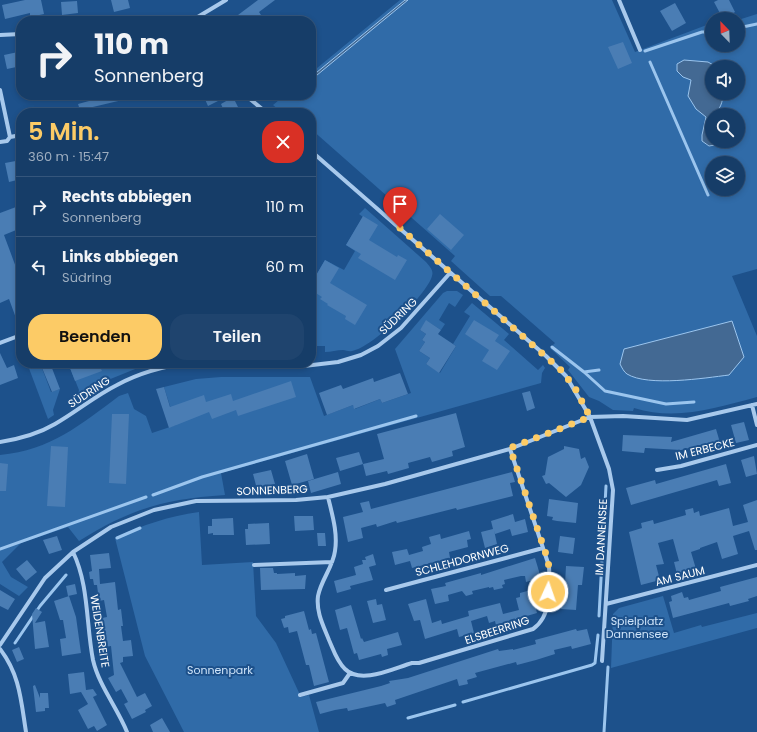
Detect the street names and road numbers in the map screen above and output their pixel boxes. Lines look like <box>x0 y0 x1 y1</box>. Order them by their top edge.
street label: SÜDRING <box>375 293 421 338</box>
street label: SÜDRING <box>65 372 114 412</box>
street label: IM ERBECKE <box>674 434 736 464</box>
street label: SONNENBERG <box>236 481 308 499</box>
street label: IM DANNENSEE <box>591 498 611 576</box>
street label: SCHLEHDORNWEG <box>413 540 511 580</box>
street label: AM SAUM <box>654 562 706 590</box>
street label: WEIDENBREITE <box>86 593 114 669</box>
street label: ELSBEERRING <box>463 612 532 648</box>

